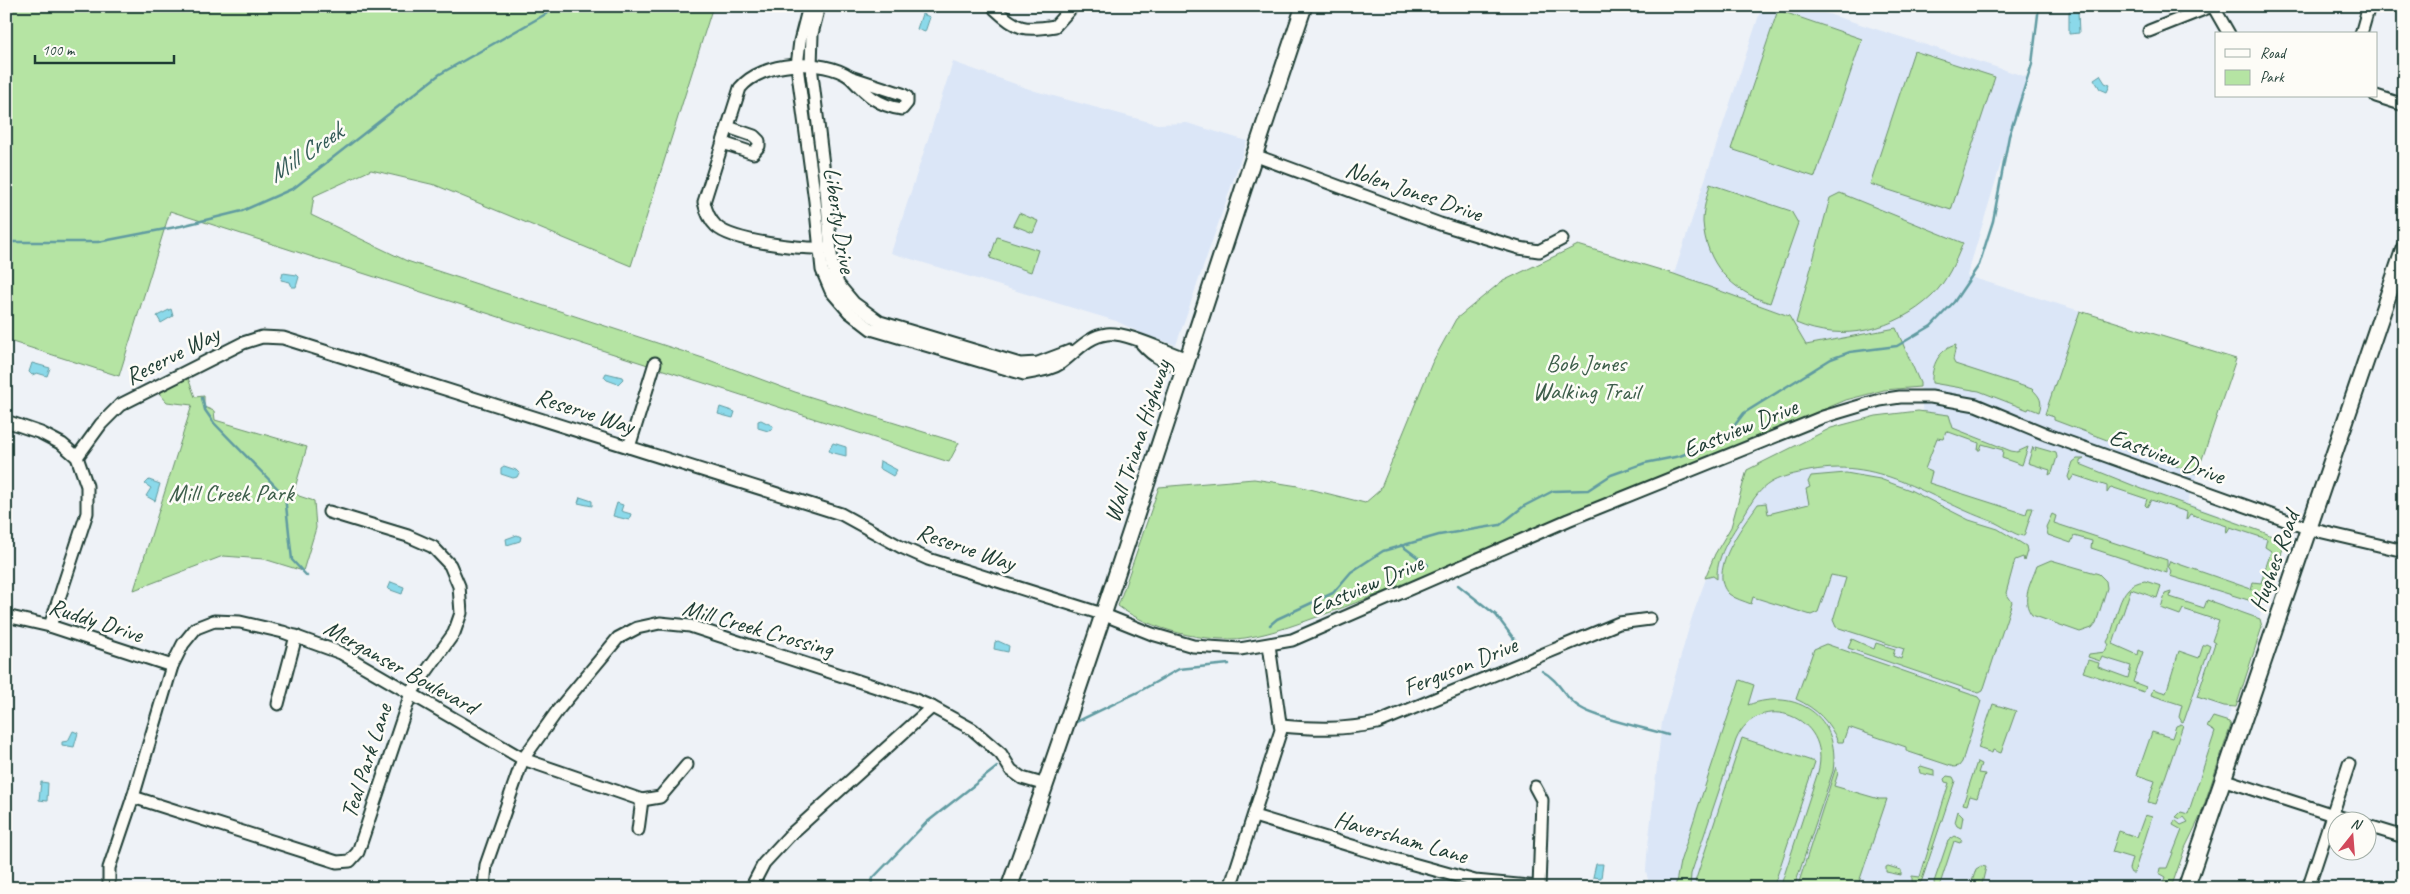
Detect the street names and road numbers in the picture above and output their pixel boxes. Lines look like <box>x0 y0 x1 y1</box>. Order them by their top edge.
street label: Nolen Jones Drive <box>1342 154 1488 229</box>
street label: Liberty Drive <box>817 165 863 277</box>
street label: Reserve Way <box>120 318 226 392</box>
street label: Wall Triana Highway <box>1097 354 1178 526</box>
street label: Reserve Way <box>532 381 640 442</box>
street label: Eastview Drive <box>1679 391 1804 464</box>
street label: Eastview Drive <box>2105 421 2231 491</box>
street label: Hughes Road <box>2242 503 2307 615</box>
street label: Reserve Way <box>913 516 1021 578</box>
street label: Eastview Drive <box>1305 547 1429 622</box>
street label: Ruddy Drive <box>45 591 149 650</box>
street label: Mill Creek Crossing <box>679 592 838 664</box>
street label: Merganser Boulevard <box>319 612 486 723</box>
street label: Ferguson Drive <box>1399 629 1523 702</box>
street label: Teal Park Lane <box>333 698 399 822</box>
street label: Haversham Lane <box>1331 804 1473 871</box>

